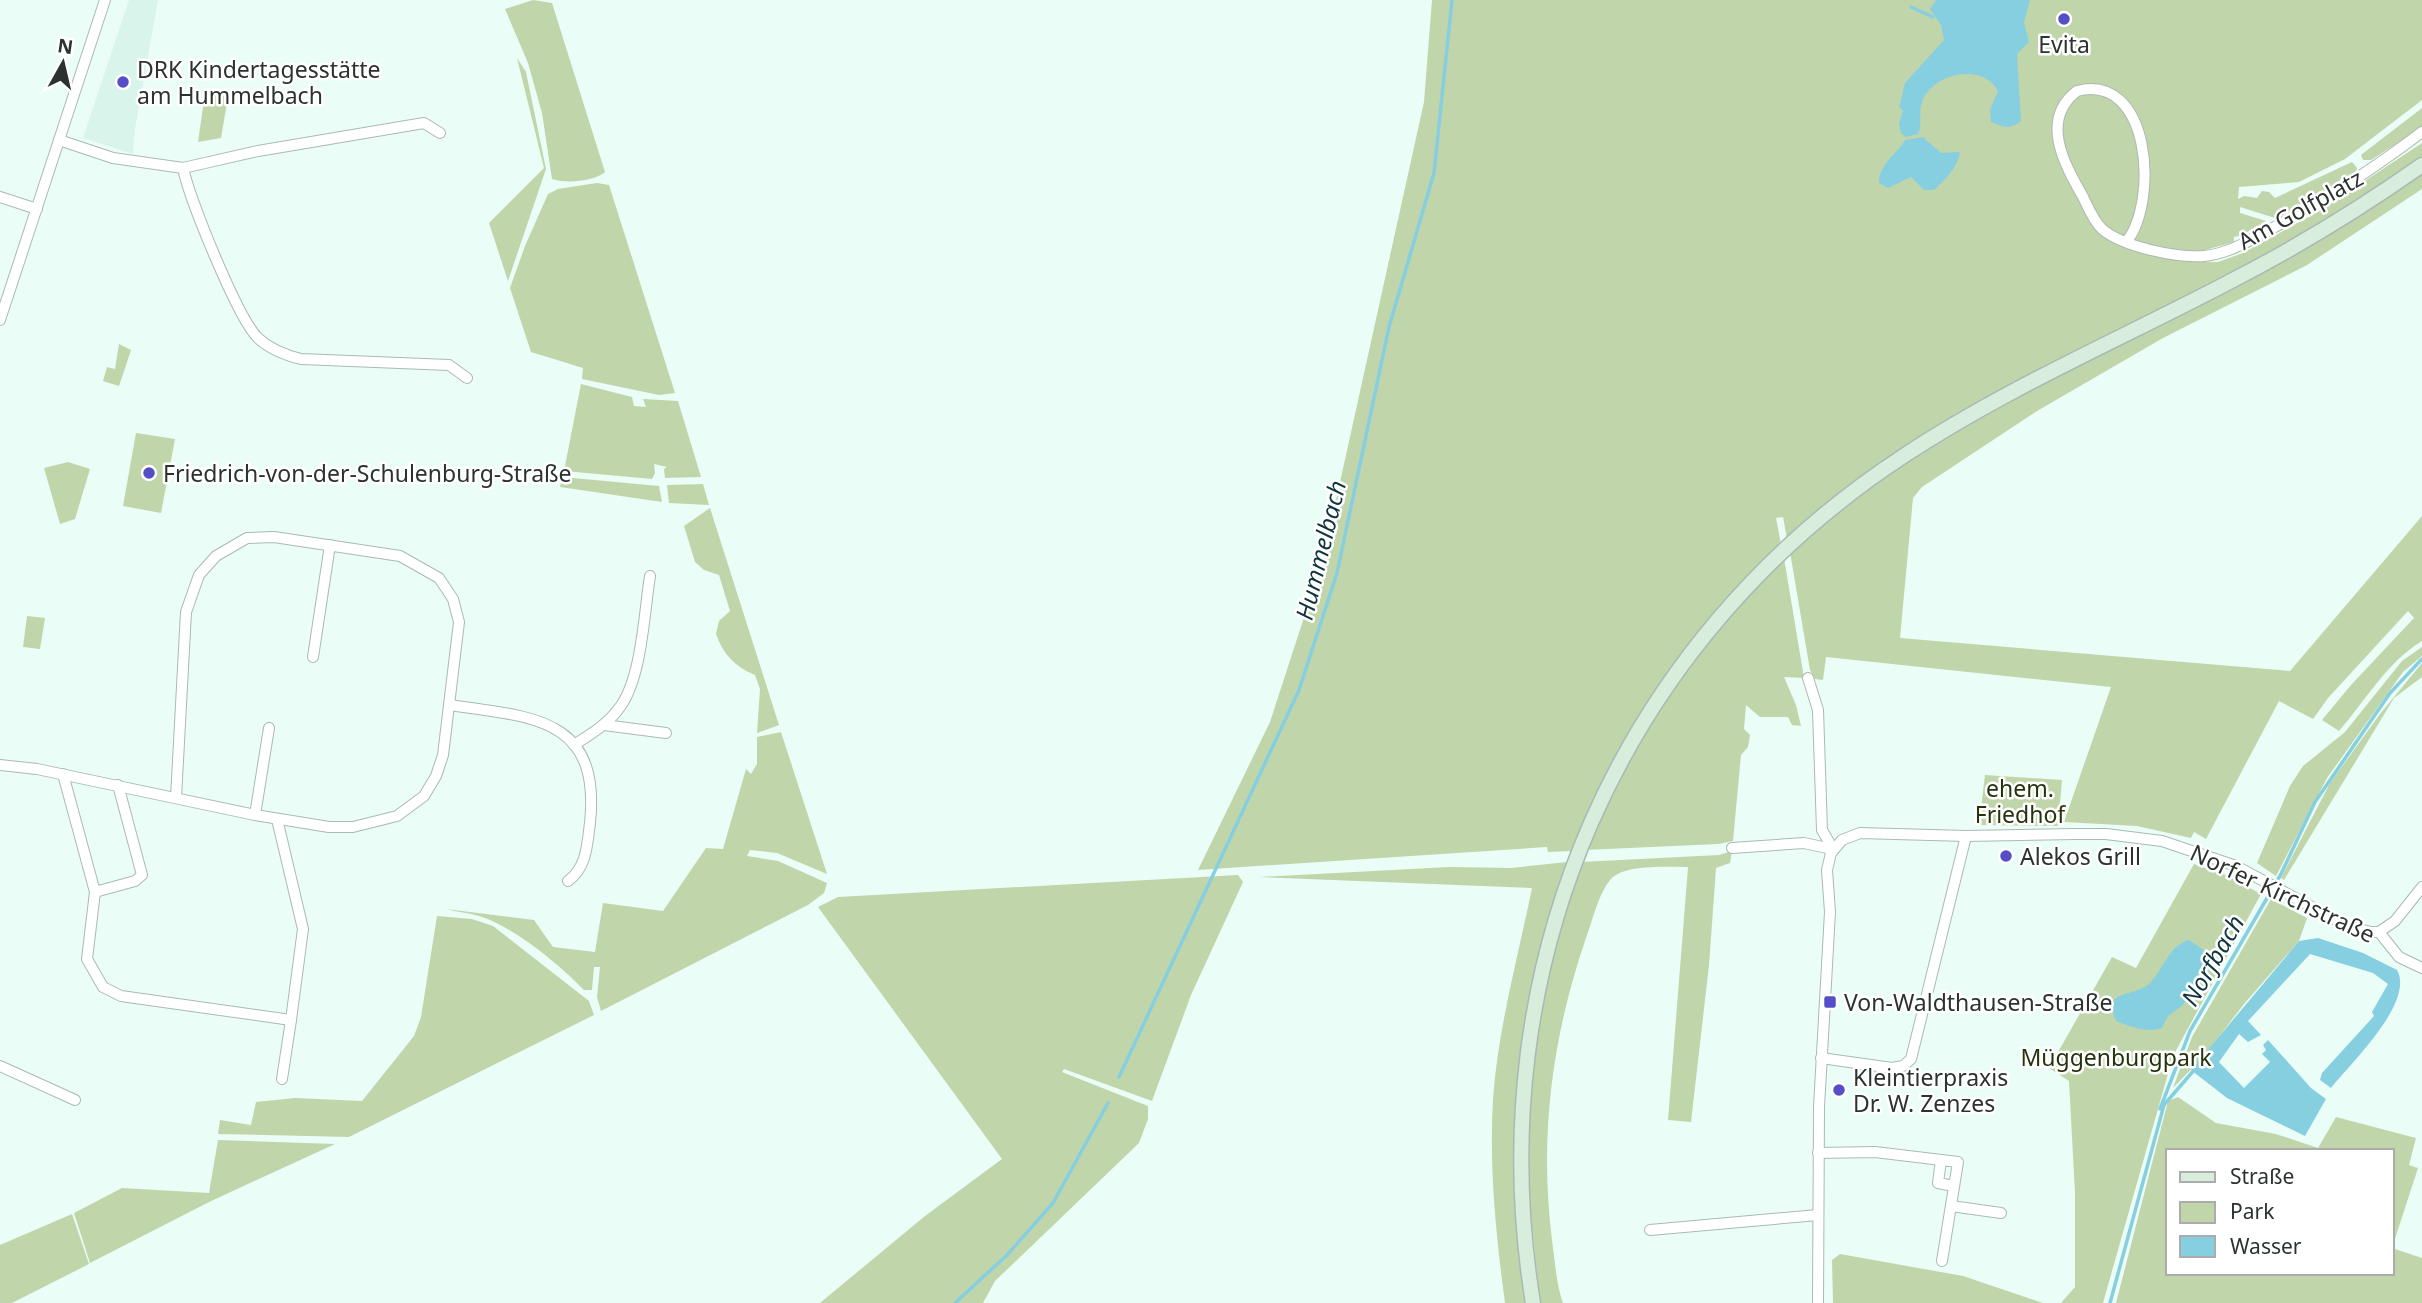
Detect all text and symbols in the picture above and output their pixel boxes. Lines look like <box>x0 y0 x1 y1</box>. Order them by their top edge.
marker: Evita <box>2056 11 2072 27</box>
north arrow <box>28 28 98 98</box>
place label: Evita <box>2038 28 2090 60</box>
text: N <box>56 32 75 60</box>
place label: DRK Kindertagesstätte am Hummelbach <box>137 53 380 111</box>
marker: DRK Kindertagesstätte am Hummelbach <box>115 74 131 90</box>
street label: Am Golfplatz <box>2232 161 2368 257</box>
place label: Friedrich-von-der-Schulenburg-Straße <box>163 457 572 489</box>
marker: Friedrich-von-der-Schulenburg-Straße <box>141 465 157 481</box>
water label: Hummelbach <box>1287 477 1353 623</box>
park label: ehem. Friedhof <box>1975 772 2066 830</box>
street label: Norfer Kirchstraße <box>2185 836 2381 950</box>
place label: Alekos Grill <box>2020 840 2141 872</box>
marker: Alekos Grill <box>1998 848 2014 864</box>
water label: Norfbach <box>2173 908 2251 1012</box>
place label: Von-Waldthausen-Straße <box>1844 986 2112 1018</box>
marker: Von-Waldthausen-Straße <box>1822 994 1838 1010</box>
park label: Müggenburgpark <box>2020 1041 2212 1073</box>
place label: Kleintierpraxis Dr. W. Zenzes <box>1853 1061 2008 1119</box>
marker: Kleintierpraxis Dr. W. Zenzes <box>1831 1082 1847 1098</box>
legend <box>2166 1149 2394 1275</box>
text: Straße <box>2230 1162 2294 1190</box>
text: Park <box>2230 1197 2275 1225</box>
text: Wasser <box>2230 1232 2302 1260</box>

